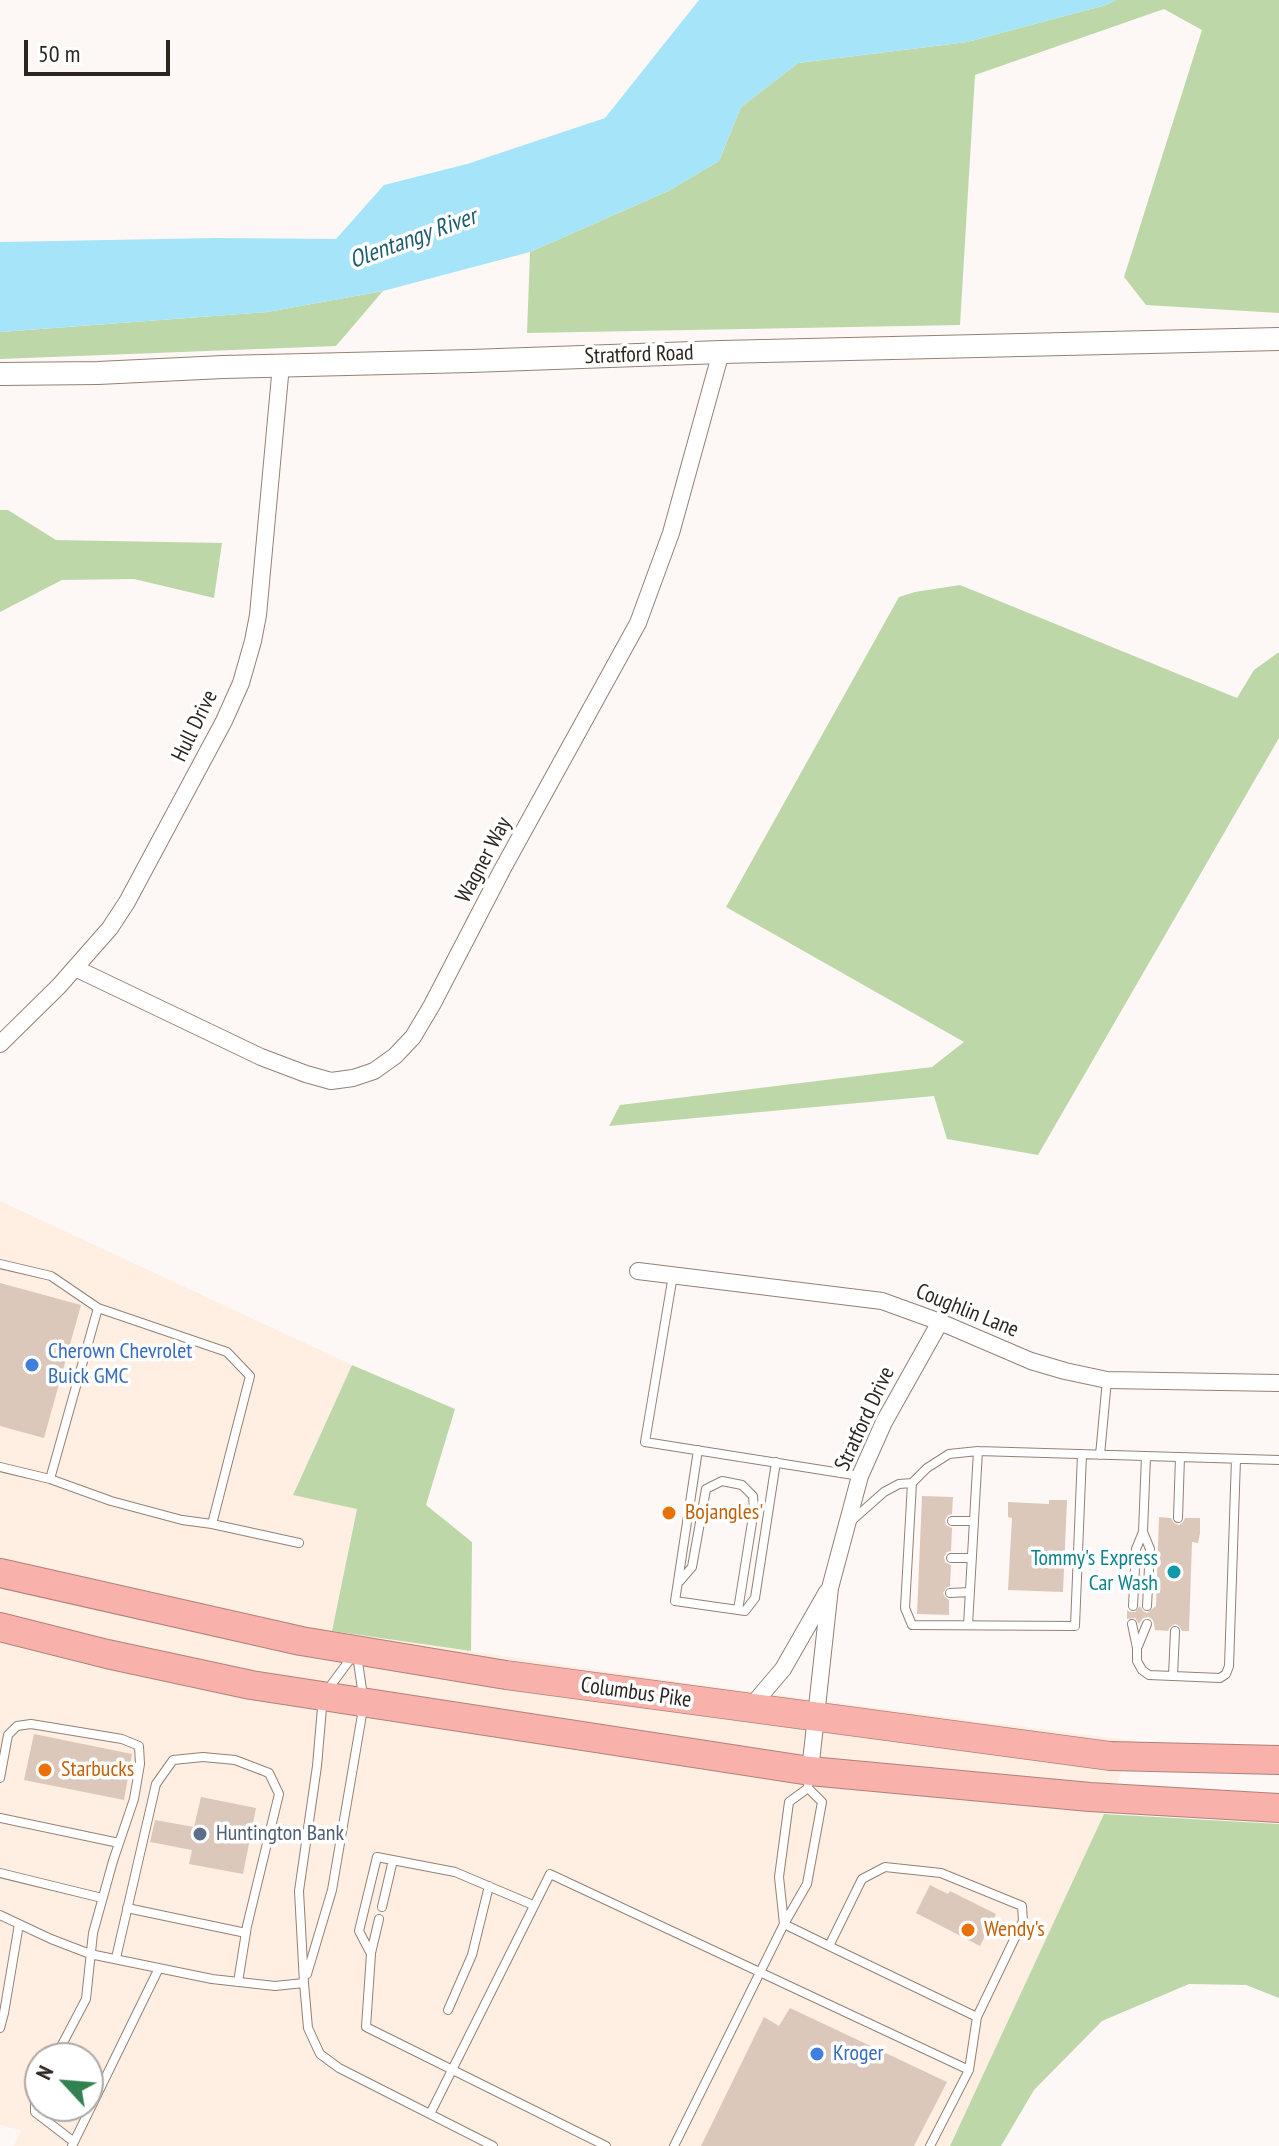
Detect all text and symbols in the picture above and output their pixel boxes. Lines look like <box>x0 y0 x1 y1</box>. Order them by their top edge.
scale bar <box>28 24 174 74</box>
text: 50 m <box>38 38 80 69</box>
water label: Olentangy River <box>346 203 480 275</box>
street label: Stratford Road <box>584 340 694 370</box>
street label: Hull Drive <box>166 686 224 766</box>
street label: Wagner Way <box>451 813 517 907</box>
street label: Coughlin Lane <box>912 1278 1022 1344</box>
place label: Cherown Chevrolet Buick GMC <box>48 1339 192 1390</box>
marker: Cherown Chevrolet Buick GMC <box>23 1356 41 1374</box>
street label: Stratford Drive <box>829 1363 901 1475</box>
place label: Bojangles' <box>685 1500 763 1526</box>
marker: Bojangles' <box>660 1504 678 1522</box>
place label: Tommy's Express Car Wash <box>1031 1546 1158 1598</box>
marker: Tommy's Express Car Wash <box>1165 1563 1183 1581</box>
street label: Columbus Pike <box>579 1672 693 1714</box>
place label: Starbucks <box>61 1757 134 1783</box>
marker: Starbucks <box>36 1761 54 1779</box>
place label: Huntington Bank <box>216 1821 344 1847</box>
marker: Huntington Bank <box>191 1825 209 1843</box>
place label: Wendy's <box>984 1917 1045 1943</box>
marker: Wendy's <box>959 1921 977 1939</box>
place label: Kroger <box>833 2041 884 2067</box>
north arrow <box>24 2042 104 2122</box>
marker: Kroger <box>808 2045 826 2063</box>
text: N <box>29 2061 59 2084</box>

